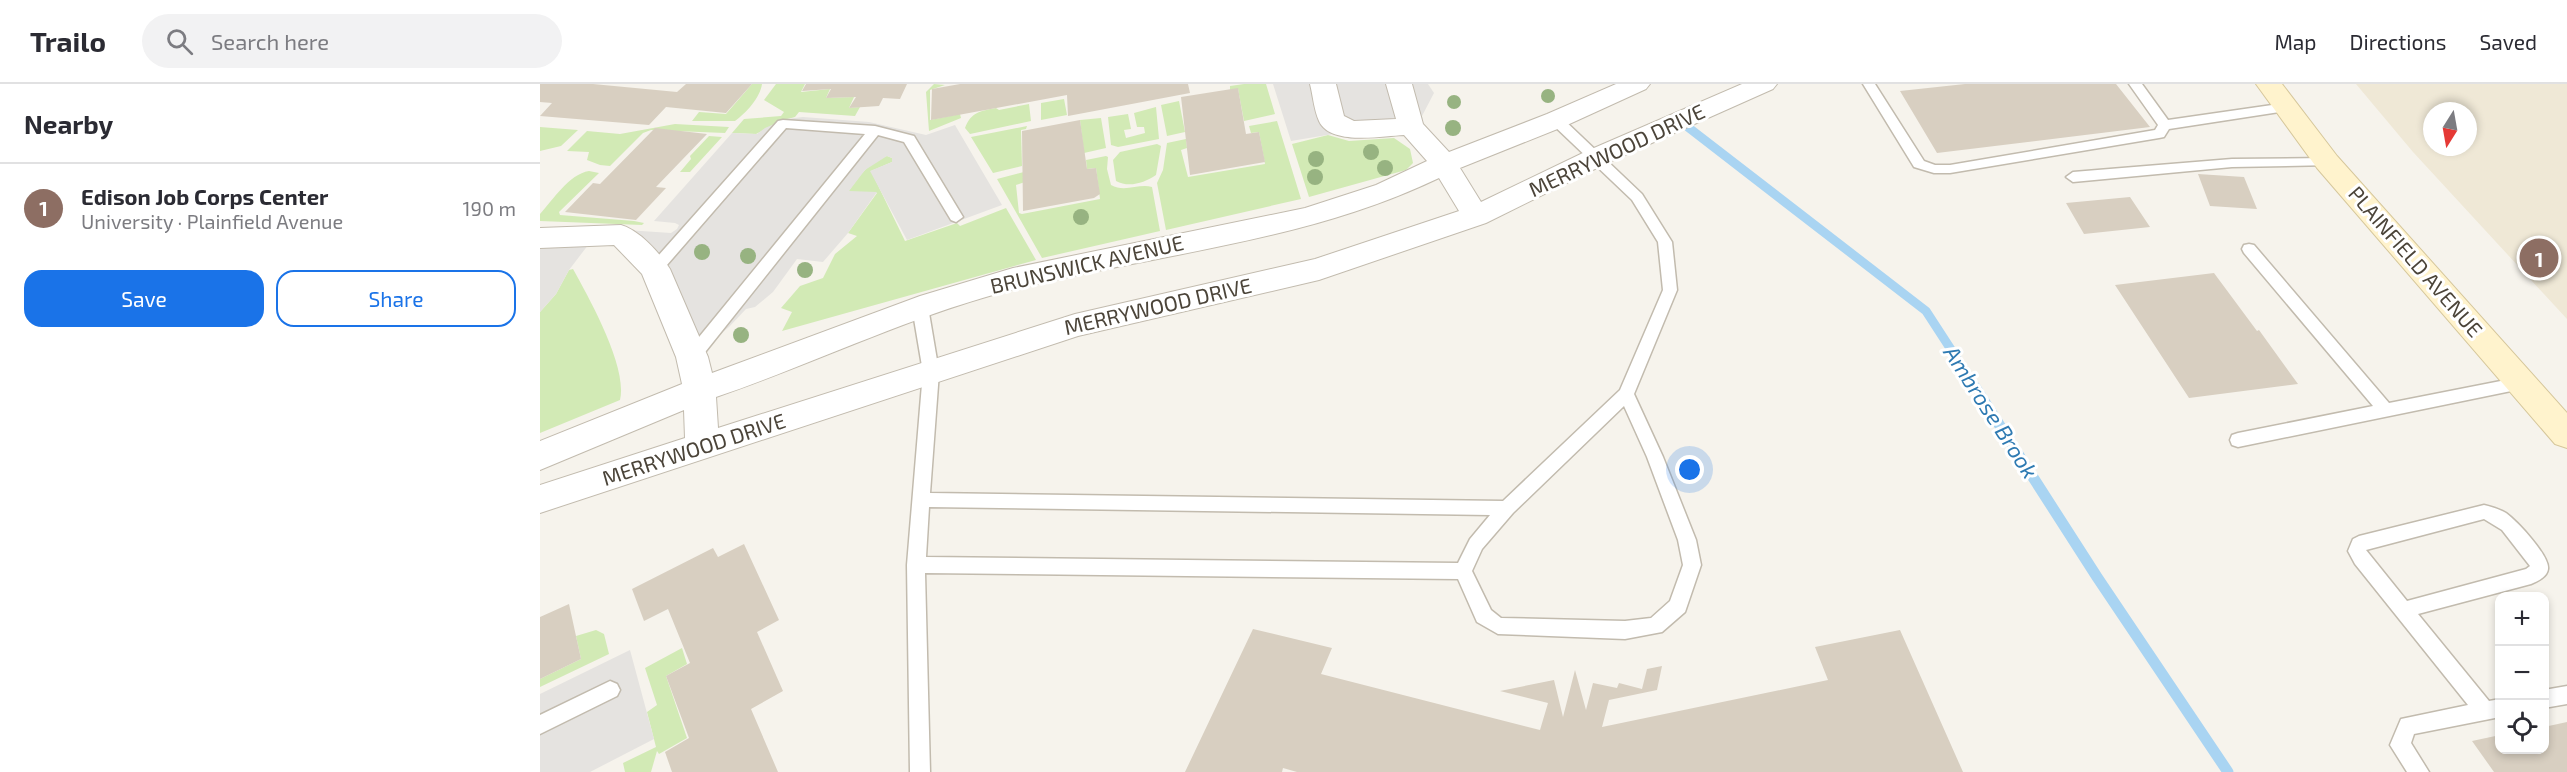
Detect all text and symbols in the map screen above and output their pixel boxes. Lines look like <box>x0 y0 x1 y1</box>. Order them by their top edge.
search box <box>142 14 562 68</box>
text: Trailo <box>30 24 106 58</box>
icon: search <box>163 25 196 58</box>
text: Search here <box>211 28 329 54</box>
text: Map <box>2274 29 2317 54</box>
text: Directions <box>2350 29 2446 54</box>
text: Saved <box>2479 29 2537 54</box>
street label: MERRYWOOD DRIVE <box>1524 98 1708 201</box>
north arrow <box>2423 102 2477 156</box>
text: Nearby <box>24 108 113 139</box>
street label: PLAINFIELD AVENUE <box>2344 181 2488 341</box>
text: Edison Job Corps Center <box>81 183 328 209</box>
text: 1 <box>39 196 48 220</box>
text: 190 m <box>463 196 516 220</box>
text: University · Plainfield Avenue <box>81 209 343 233</box>
street label: BRUNSWICK AVENUE <box>987 229 1186 298</box>
pin: 1 <box>2520 236 2558 280</box>
button: Save <box>24 270 264 327</box>
button: Share <box>276 270 516 327</box>
street label: MERRYWOOD DRIVE <box>1062 272 1254 339</box>
water label: Ambrose Brook <box>1939 340 2044 483</box>
street label: MERRYWOOD DRIVE <box>599 407 788 490</box>
your location <box>1675 455 1704 484</box>
map controls <box>2495 592 2549 754</box>
button: + <box>2495 592 2549 646</box>
button: − <box>2495 646 2549 700</box>
button: locate <box>2495 700 2549 754</box>

